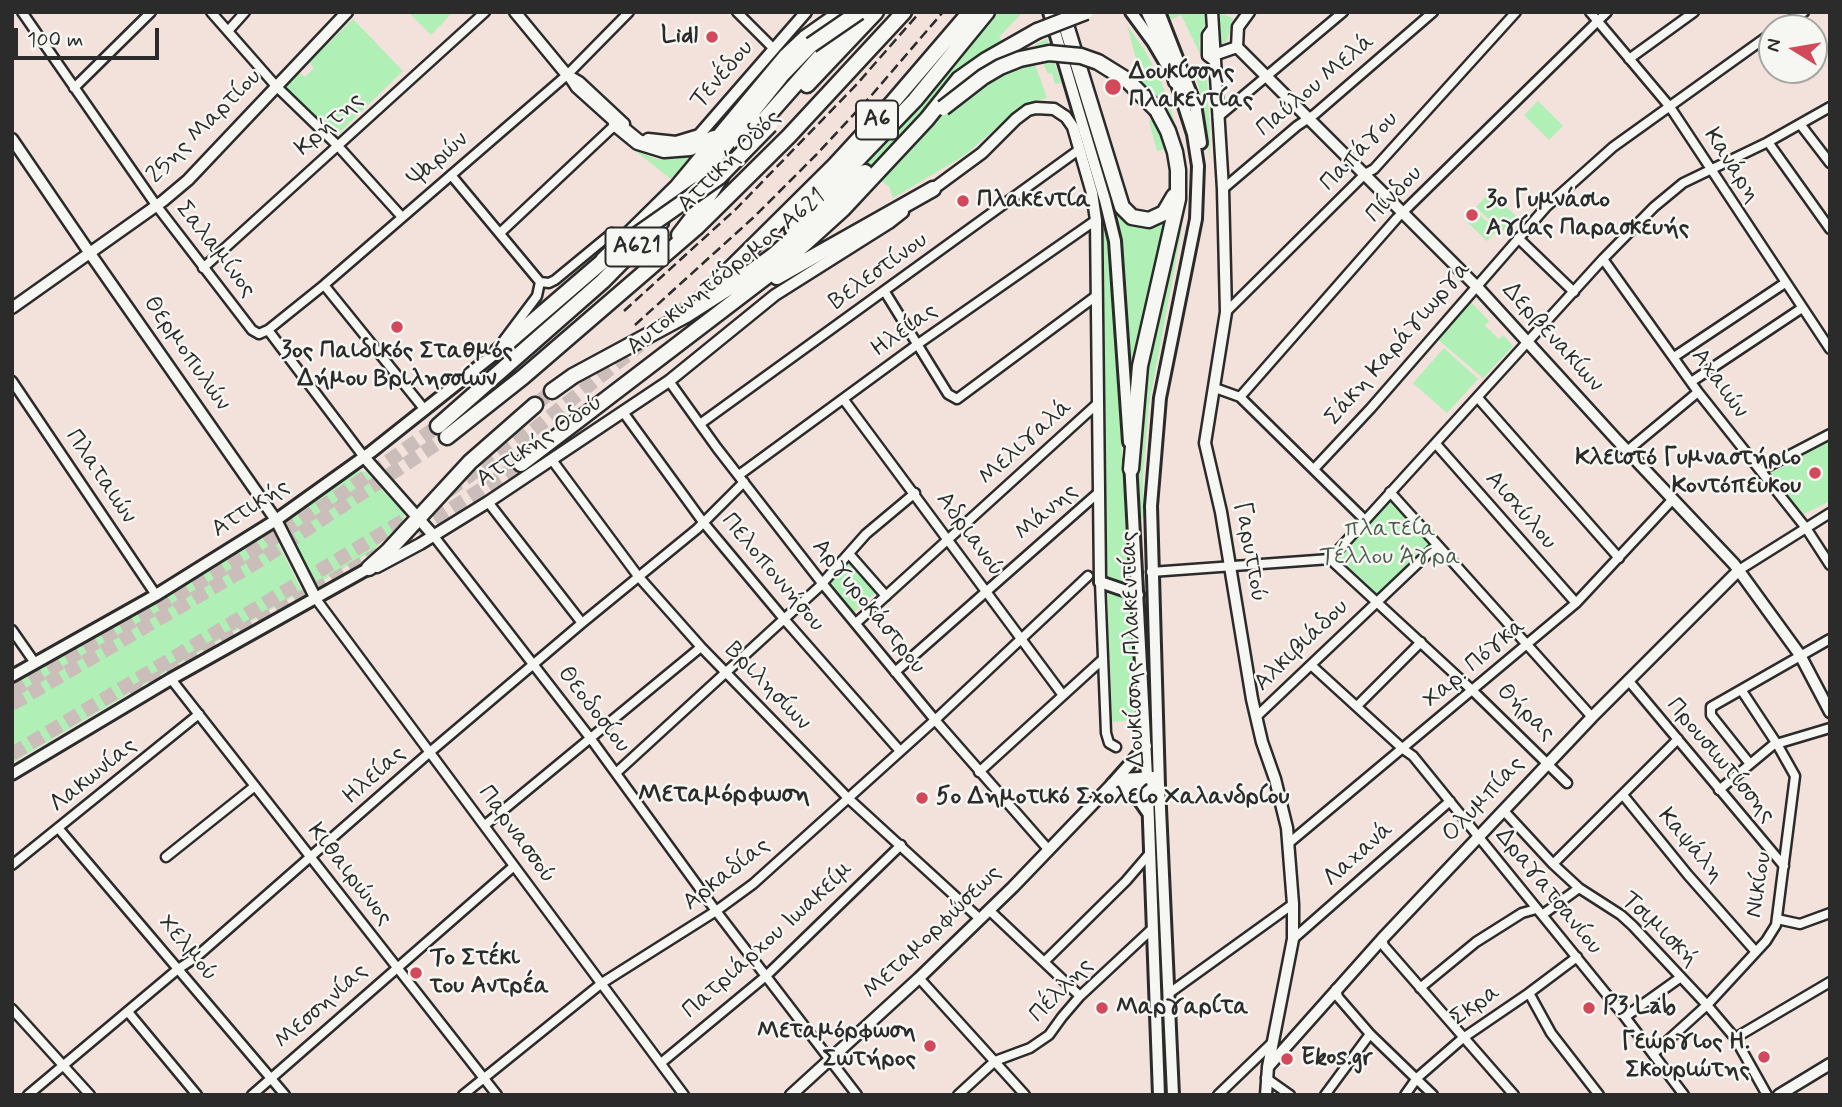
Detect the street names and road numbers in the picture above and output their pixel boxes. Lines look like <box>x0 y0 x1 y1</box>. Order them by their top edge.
street label: Παύλου Μελά <box>1251 28 1381 144</box>
street label: Τενέδου <box>685 35 761 115</box>
street label: 25ης Μαρτίου <box>142 64 268 190</box>
street label: Κρήτης <box>290 87 370 163</box>
road number: Α6 <box>856 100 898 140</box>
street label: Αττική Οδός <box>672 104 788 220</box>
street label: Παπάγου <box>1315 106 1405 198</box>
street label: Κανάρη <box>1696 123 1766 209</box>
street label: Ψαρών <box>403 126 475 194</box>
street label: Πίνδου <box>1361 160 1429 230</box>
street label: Αυτοκινητόδρομος Α621 <box>621 184 833 362</box>
street label: Σαλαμίνος <box>168 196 262 304</box>
street label: Βελεστίνου <box>824 227 934 317</box>
road number: Α621 <box>606 228 668 266</box>
street label: Σάκη Καράγιωργα <box>1320 256 1478 432</box>
street label: Δερβενακίων <box>1495 277 1609 399</box>
street label: Θερμοπυλών <box>136 291 236 417</box>
street label: Ηλείας <box>866 297 944 365</box>
street label: Αχαιών <box>1684 343 1754 425</box>
street label: Αττικής Οδού <box>471 389 609 495</box>
street label: Μελιγαλά <box>973 394 1079 492</box>
street label: Πλαταιών <box>58 424 142 530</box>
street label: Αισχύλου <box>1478 466 1562 556</box>
street label: Αττικής <box>207 473 295 545</box>
street label: Μάνης <box>1010 478 1084 548</box>
street label: Αδριανού <box>929 487 1009 583</box>
street label: Γαρυττού <box>1226 500 1272 604</box>
street label: Πελοποννήσου <box>714 508 830 638</box>
street label: Δουκίσσης Πλακεντίας <box>1115 530 1153 768</box>
street label: Αργυροκάστρου <box>805 534 931 680</box>
street label: Αλκιβιάδου <box>1249 594 1355 698</box>
street label: Χαρ. Πόγκα <box>1418 613 1532 715</box>
street label: Βριλησίων <box>718 637 816 737</box>
street label: Θεοδοσίου <box>550 661 636 759</box>
street label: Θήρας <box>1489 678 1561 748</box>
street label: Προυσιωτίσσης <box>1659 692 1781 830</box>
street label: Λακωνίας <box>45 732 143 820</box>
street label: Ηλείας <box>338 740 412 812</box>
street label: Ολυμπίας <box>1437 751 1531 849</box>
street label: Παρνασσού <box>471 780 561 890</box>
street label: Καψάλη <box>1651 803 1729 889</box>
street label: Λαχανά <box>1318 816 1400 894</box>
street label: Κιθαιρώνος <box>300 818 398 932</box>
street label: Δραγατσανίου <box>1488 823 1608 961</box>
street label: Αρκαδίας <box>678 832 776 918</box>
street label: Νικίου <box>1741 850 1779 920</box>
street label: Πατριάρχου Ιωακείμ <box>677 856 861 1026</box>
street label: Μεταμορφώσεως <box>858 860 1008 1006</box>
street label: Τσιμισκή <box>1614 886 1704 974</box>
street label: Χελμού <box>151 910 223 988</box>
street label: Πέλλης <box>1024 952 1100 1030</box>
street label: Μεσσηνίας <box>270 958 374 1056</box>
street label: Σκρα <box>1446 979 1506 1033</box>

